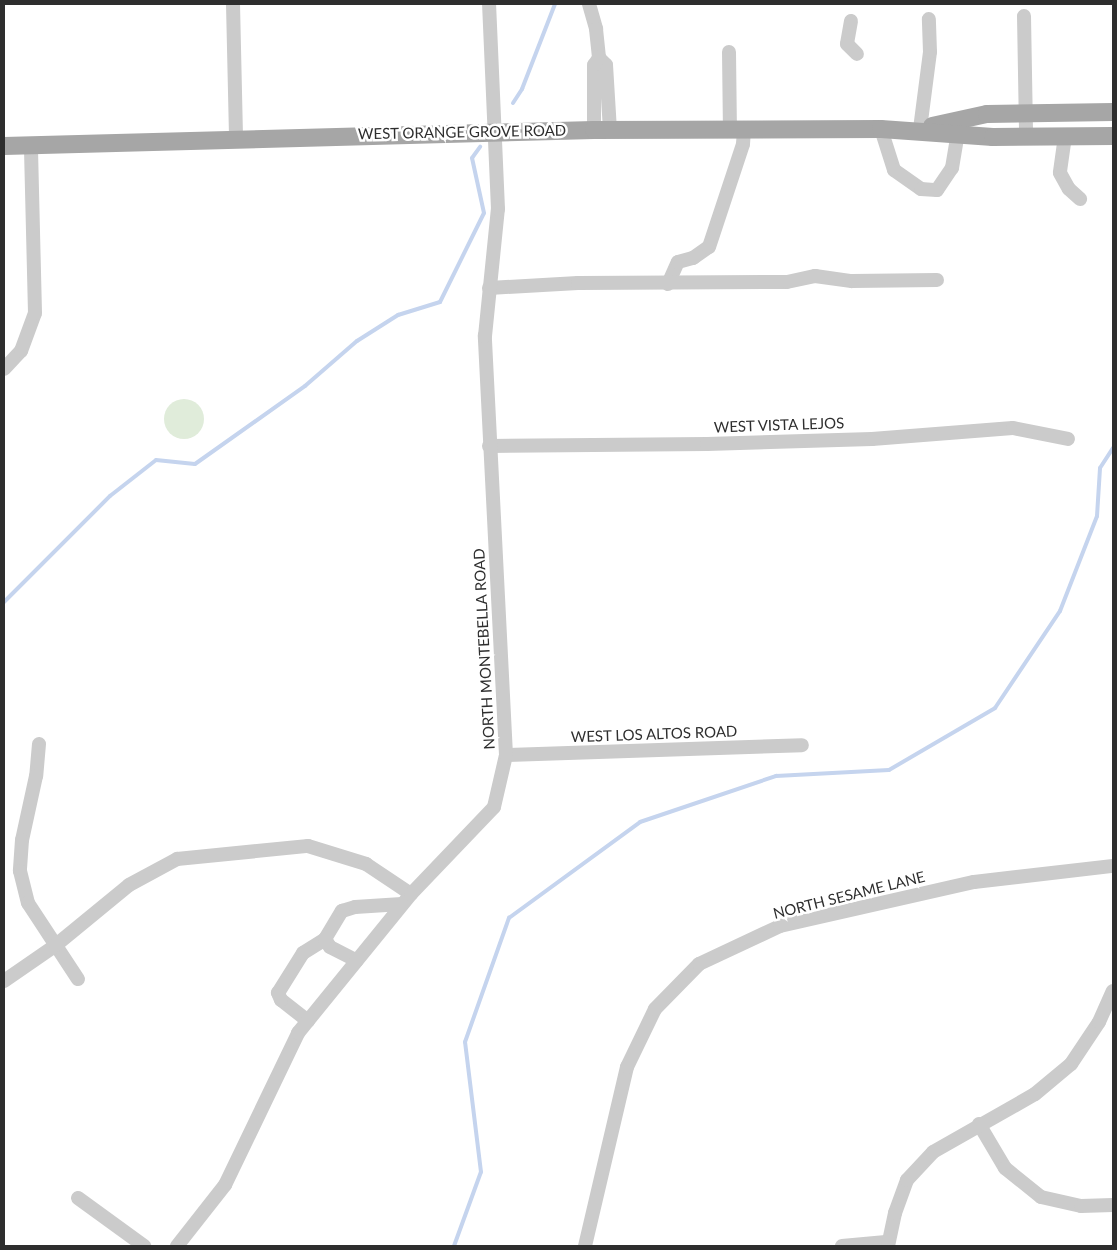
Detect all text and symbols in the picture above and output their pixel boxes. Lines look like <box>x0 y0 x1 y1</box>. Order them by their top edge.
street label: WEST ORANGE GROVE ROAD <box>358 121 566 143</box>
street label: WEST VISTA LEJOS <box>713 414 845 436</box>
street label: NORTH MONTEBELLA ROAD <box>470 548 498 750</box>
street label: WEST LOS ALTOS ROAD <box>570 722 738 746</box>
street label: NORTH SESAME LANE <box>771 867 927 923</box>

